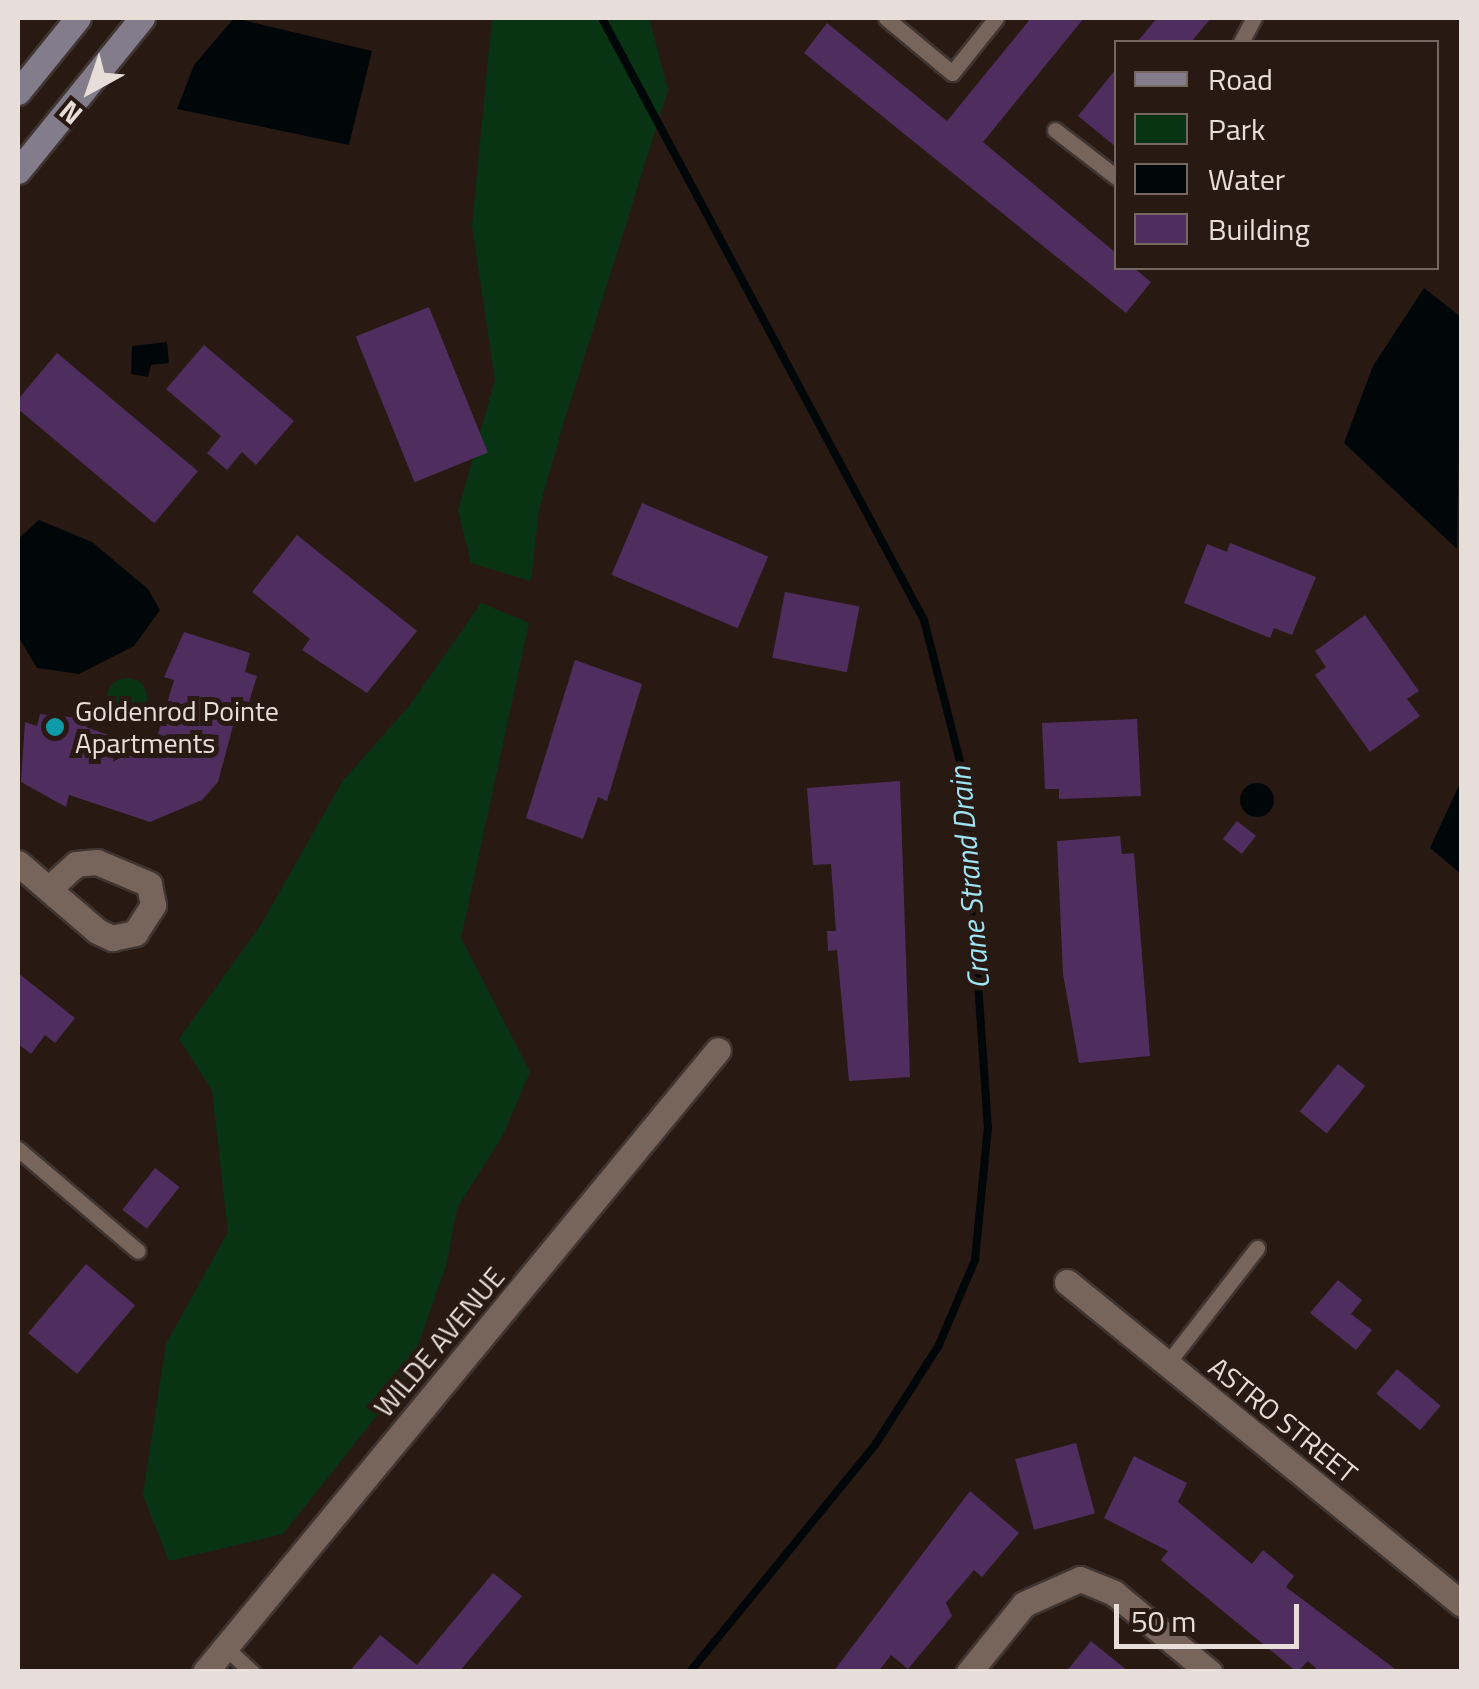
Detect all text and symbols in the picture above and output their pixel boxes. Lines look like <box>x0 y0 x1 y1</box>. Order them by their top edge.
north arrow <box>40 40 140 140</box>
legend <box>1114 40 1439 270</box>
text: Road <box>1208 56 1273 102</box>
text: N <box>49 91 92 136</box>
text: Park <box>1208 106 1265 152</box>
text: Water <box>1208 156 1285 202</box>
text: Building <box>1208 206 1310 252</box>
place label: Goldenrod Pointe Apartments <box>75 694 279 760</box>
marker: Goldenrod Pointe Apartments <box>44 716 66 738</box>
water label: Crane Strand Drain <box>941 765 997 991</box>
street label: WILDE AVENUE <box>367 1260 511 1424</box>
street label: ASTRO STREET <box>1202 1350 1364 1490</box>
scale bar <box>1119 1584 1304 1646</box>
text: 50 m <box>1131 1598 1196 1644</box>

